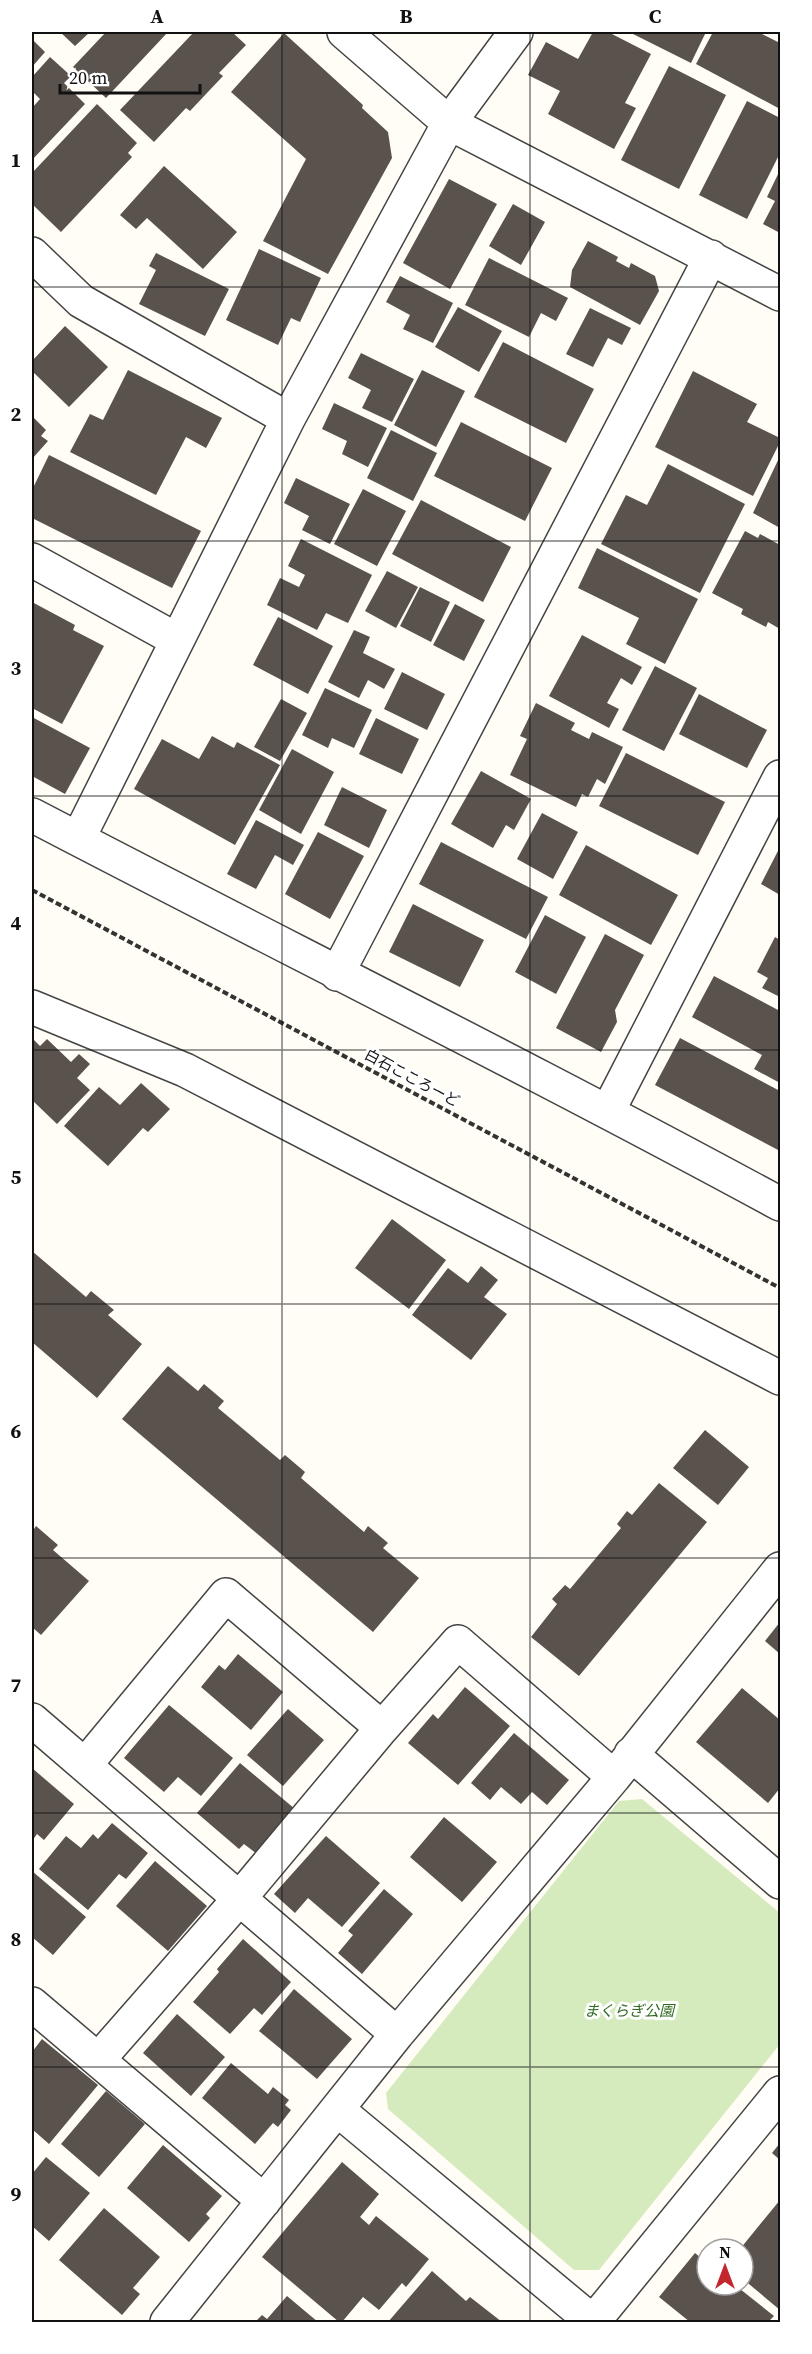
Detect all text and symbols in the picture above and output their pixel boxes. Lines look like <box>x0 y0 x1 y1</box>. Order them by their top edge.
text: A <box>150 2 164 30</box>
text: B <box>399 2 413 30</box>
text: C <box>649 2 661 30</box>
scale bar <box>60 57 200 95</box>
text: 20 m <box>69 65 107 90</box>
text: 1 <box>11 146 21 174</box>
text: 2 <box>11 400 22 428</box>
text: 3 <box>11 654 22 682</box>
text: 4 <box>11 909 22 937</box>
street label: 白石こころーど <box>361 1044 464 1111</box>
text: 5 <box>11 1163 22 1191</box>
text: 6 <box>11 1417 22 1445</box>
text: 7 <box>11 1671 22 1699</box>
text: 8 <box>11 1925 21 1953</box>
park label: まくらぎ公園 <box>584 2000 676 2021</box>
text: 9 <box>11 2180 22 2208</box>
north arrow <box>695 2237 755 2297</box>
text: N <box>719 2241 731 2263</box>

